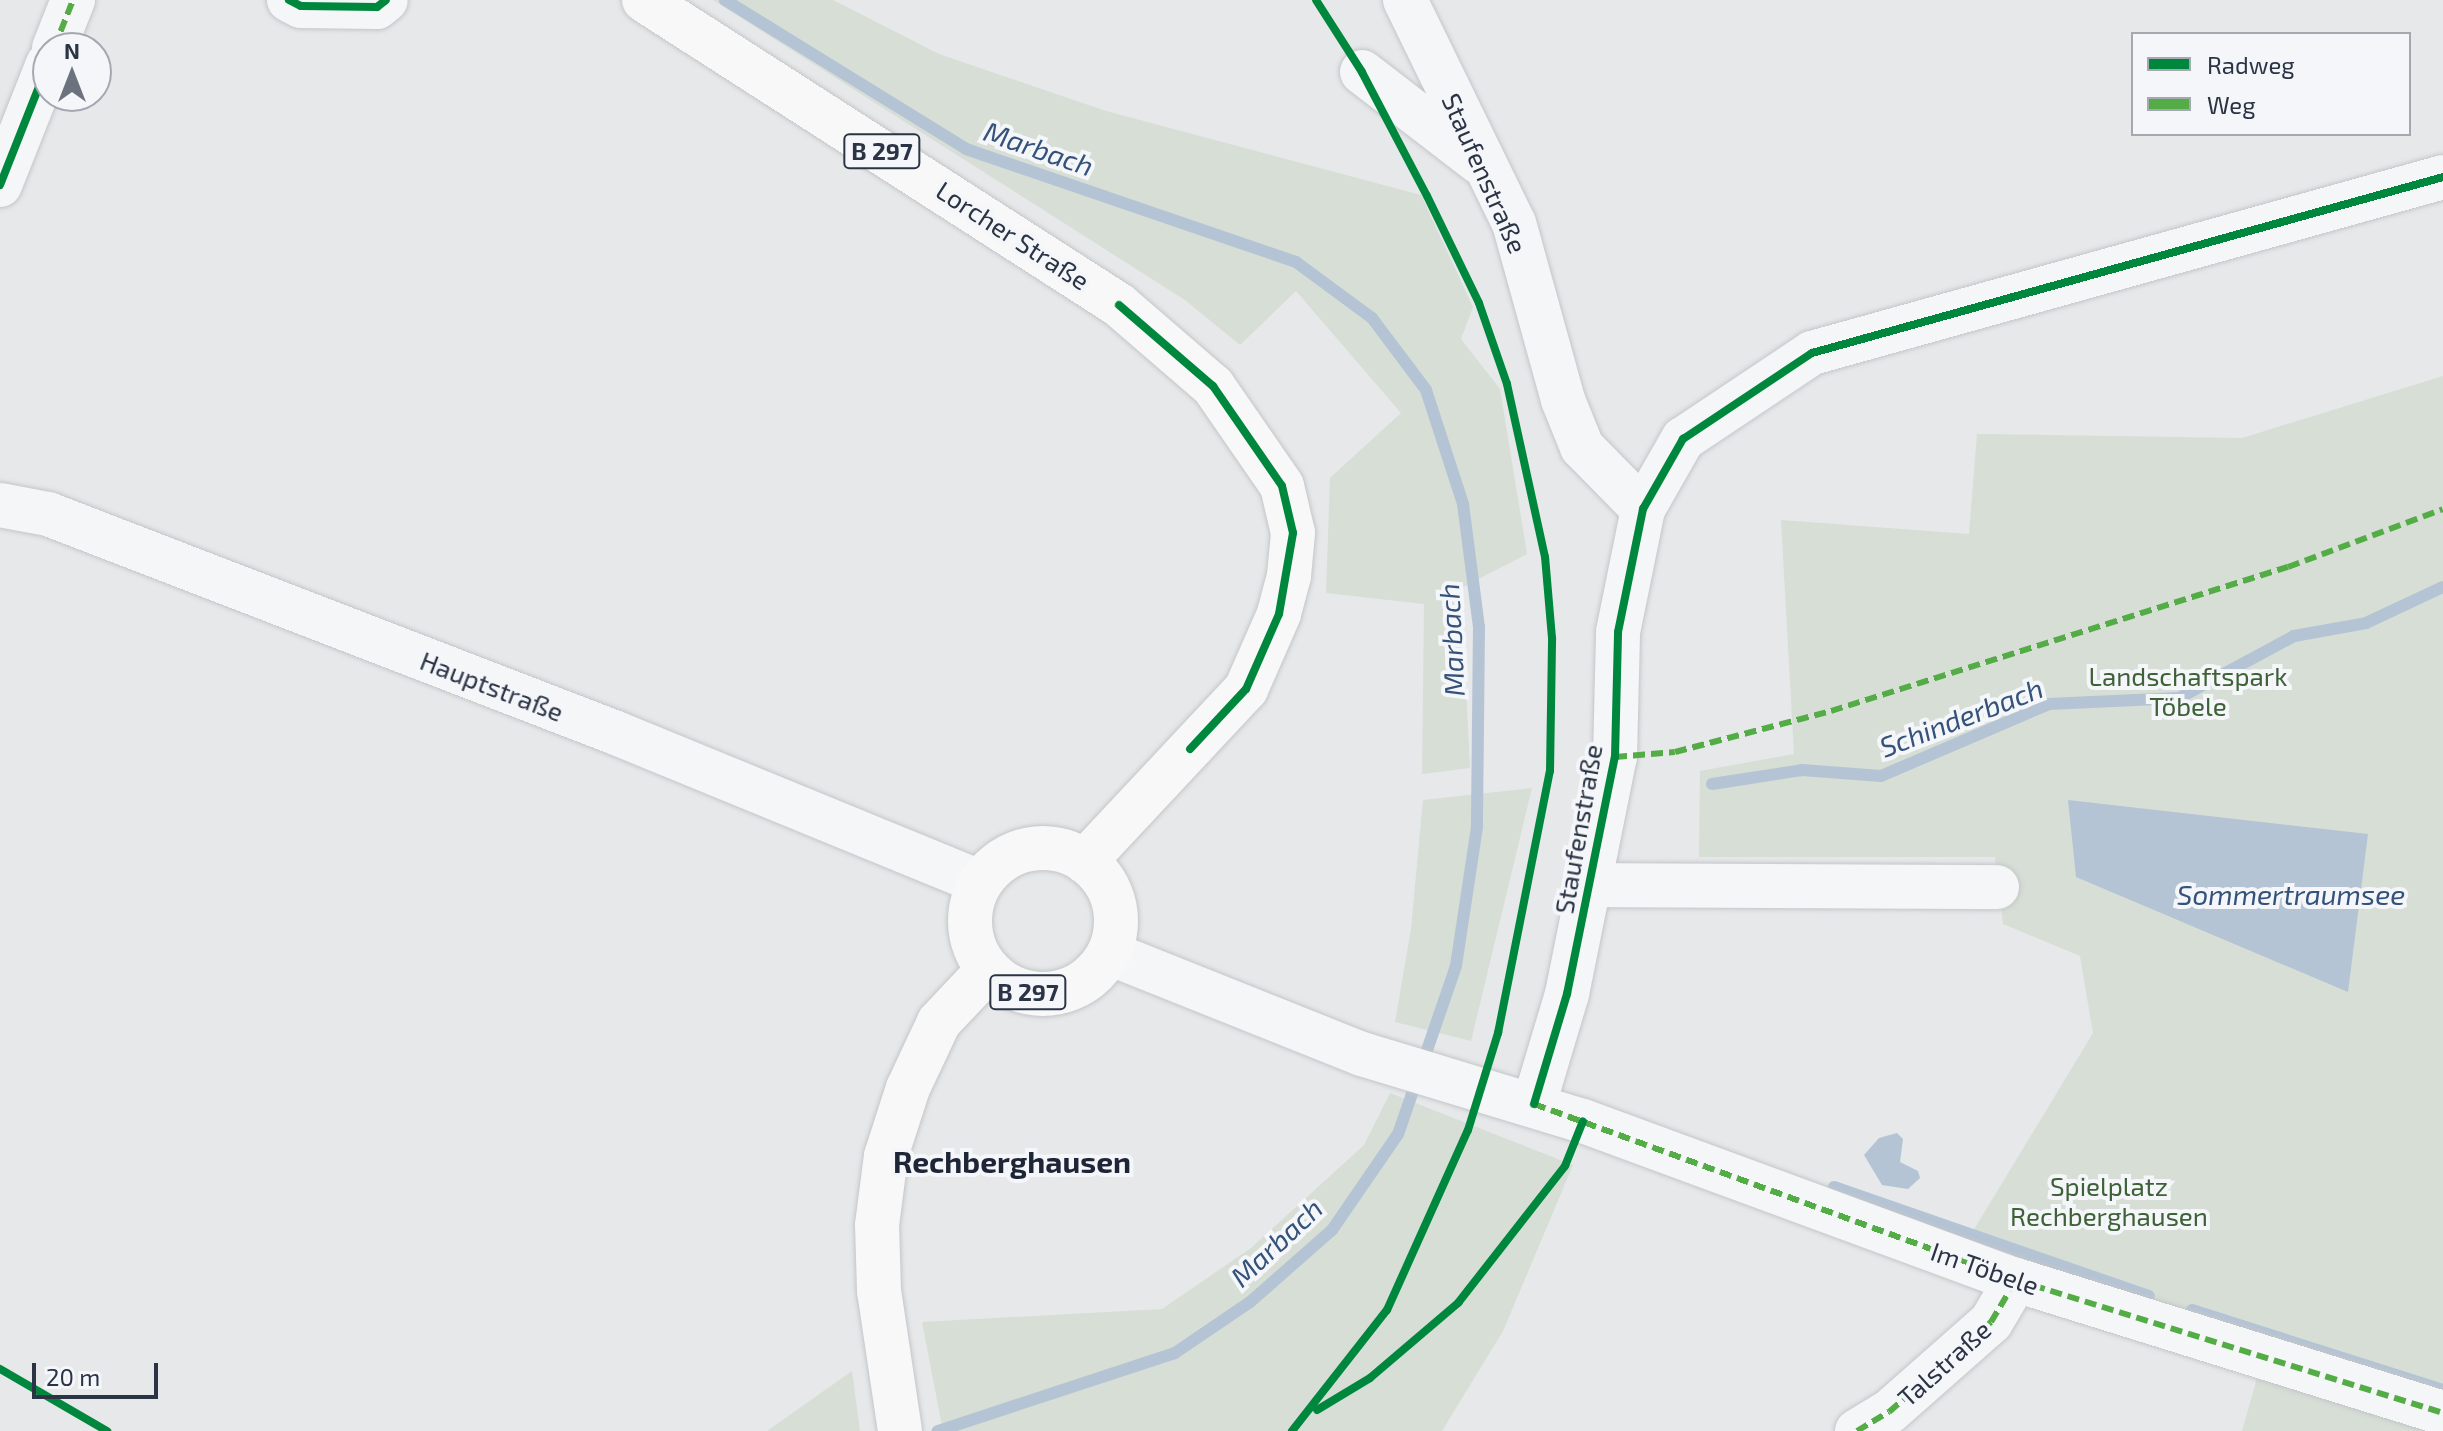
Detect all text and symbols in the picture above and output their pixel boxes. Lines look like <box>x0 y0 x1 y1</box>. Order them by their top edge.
north arrow <box>32 32 112 112</box>
legend <box>2131 32 2411 136</box>
text: N <box>64 37 80 63</box>
text: Radweg <box>2207 50 2295 79</box>
street label: Staufenstraße <box>1436 88 1534 258</box>
text: Weg <box>2207 90 2256 119</box>
water label: Marbach <box>980 114 1098 182</box>
road number: B 297 <box>842 131 922 171</box>
street label: Lorcher Straße <box>930 174 1096 296</box>
water label: Marbach <box>1431 582 1471 698</box>
street label: Hauptstraße <box>416 644 568 728</box>
park label: Landschaftspark Töbele <box>2089 660 2287 722</box>
water label: Schinderbach <box>1874 670 2048 764</box>
street label: Staufenstraße <box>1548 742 1608 916</box>
water label: Sommertraumsee <box>2177 877 2405 911</box>
road number: B 297 <box>988 972 1068 1012</box>
district label: Rechberghausen <box>893 1143 1131 1179</box>
park label: Spielplatz Rechberghausen <box>2010 1170 2208 1232</box>
water label: Marbach <box>1223 1191 1329 1293</box>
street label: Im Töbele <box>1927 1235 2043 1301</box>
street label: Talstraße <box>1891 1313 1997 1413</box>
scale bar <box>36 1347 162 1397</box>
text: 20 m <box>46 1362 100 1391</box>

